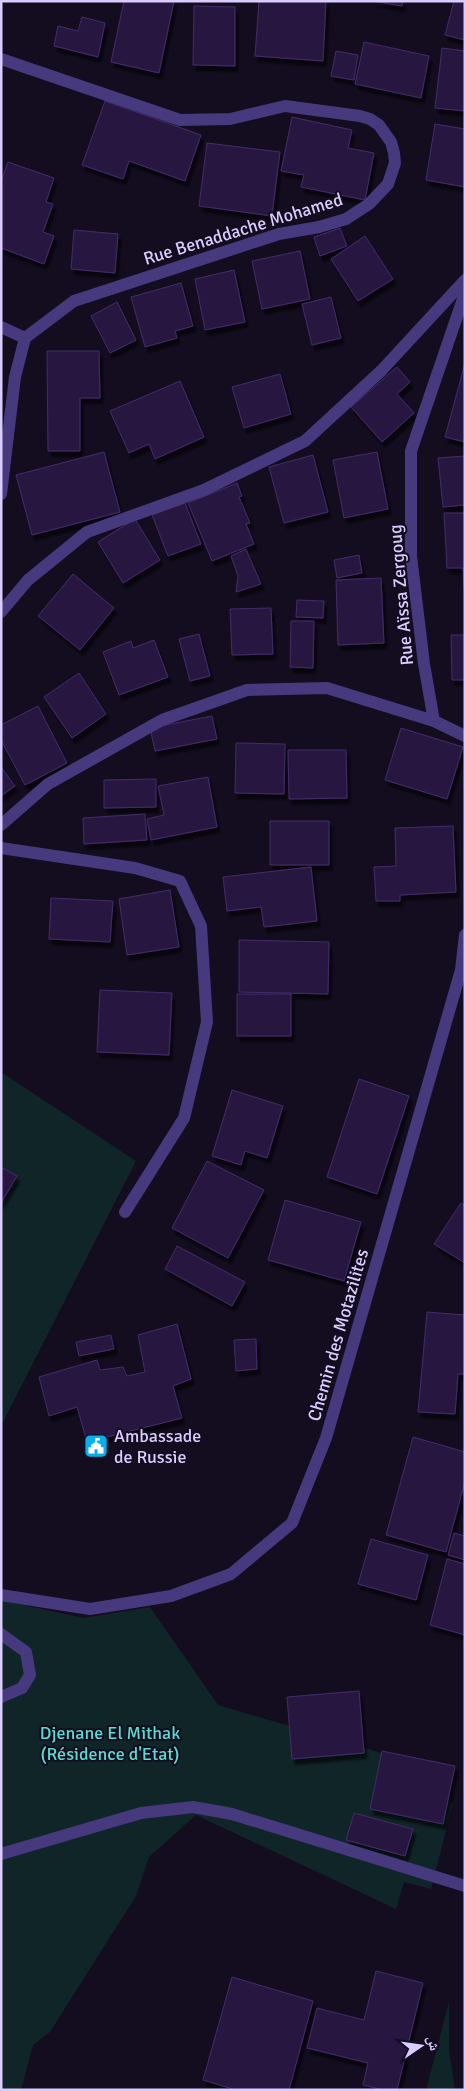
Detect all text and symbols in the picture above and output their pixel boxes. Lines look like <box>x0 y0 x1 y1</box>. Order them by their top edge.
street label: Rue Benaddache Mohamed <box>141 188 345 270</box>
street label: Rue Aïssa Zergoug <box>384 524 418 666</box>
street label: Chemin des Motazilites <box>303 1246 373 1424</box>
place label: Ambassade de Russie <box>114 1425 201 1468</box>
public building icon: Ambassade de Russie <box>83 1433 109 1459</box>
park label: Djenane El Mithak (Résidence d'Etat) <box>40 1722 180 1765</box>
north arrow <box>396 2021 446 2071</box>
text: ش <box>423 2034 443 2052</box>

